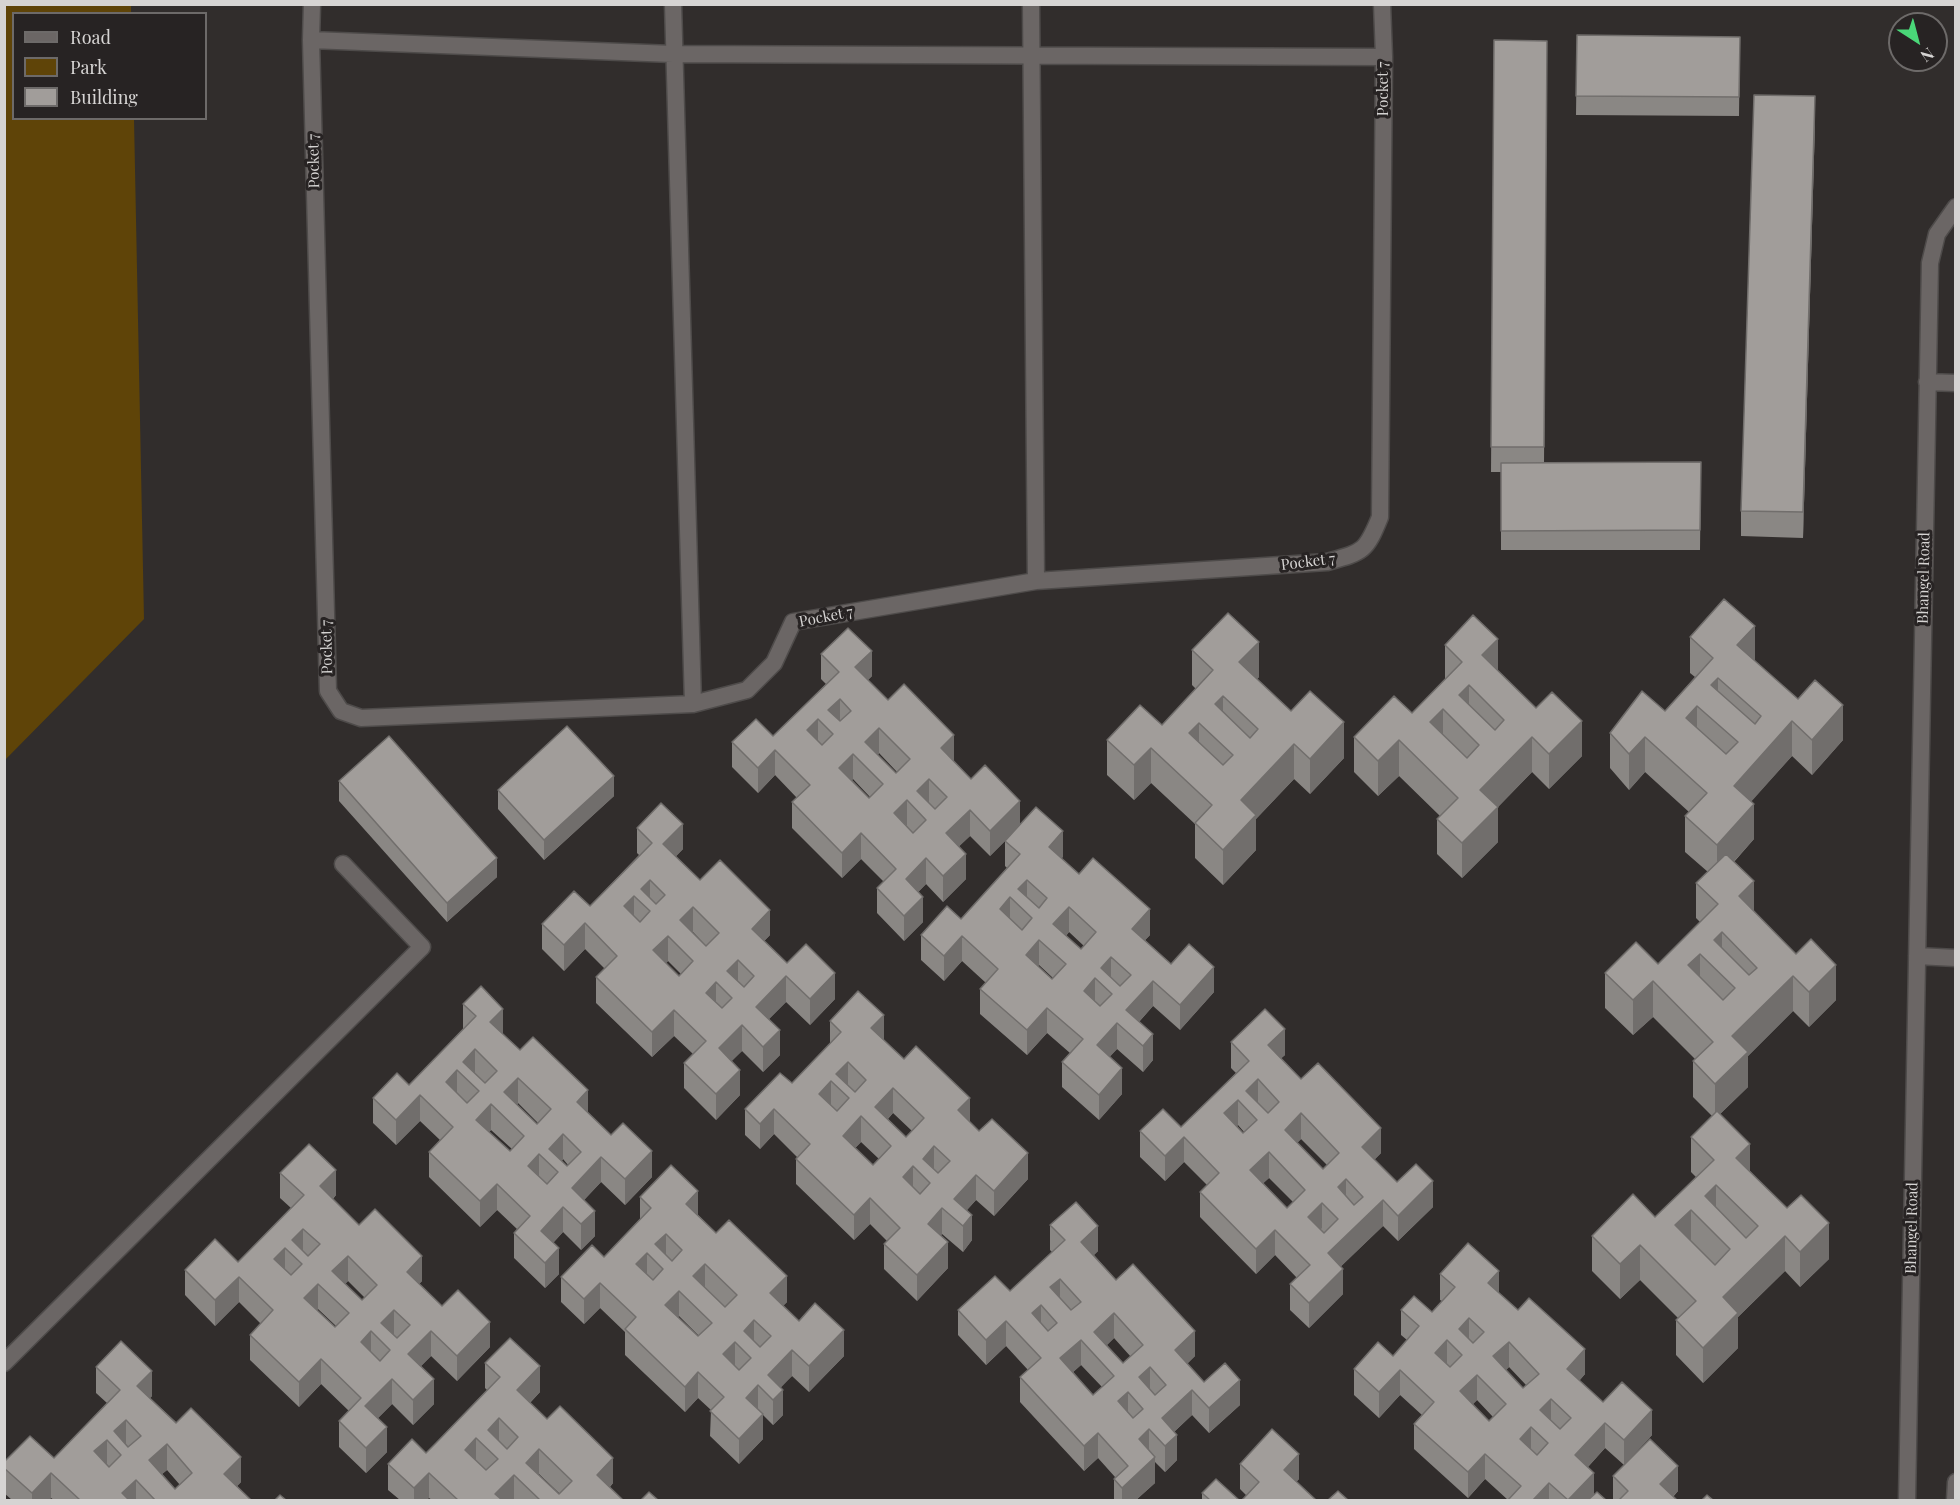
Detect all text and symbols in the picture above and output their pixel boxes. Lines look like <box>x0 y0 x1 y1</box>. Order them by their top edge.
legend <box>12 12 207 120</box>
north arrow <box>1888 12 1948 72</box>
text: Road <box>70 25 111 49</box>
text: N <box>1917 43 1939 67</box>
text: Park <box>70 55 107 79</box>
street label: Pocket 7 <box>1374 62 1392 116</box>
text: Building <box>70 85 138 109</box>
street label: Pocket 7 <box>305 134 323 188</box>
street label: Bhangel Road <box>1914 532 1934 624</box>
street label: Pocket 7 <box>1280 550 1336 574</box>
street label: Pocket 7 <box>797 603 855 631</box>
street label: Pocket 7 <box>318 620 336 674</box>
street label: Bhangel Road <box>1902 1182 1922 1274</box>

